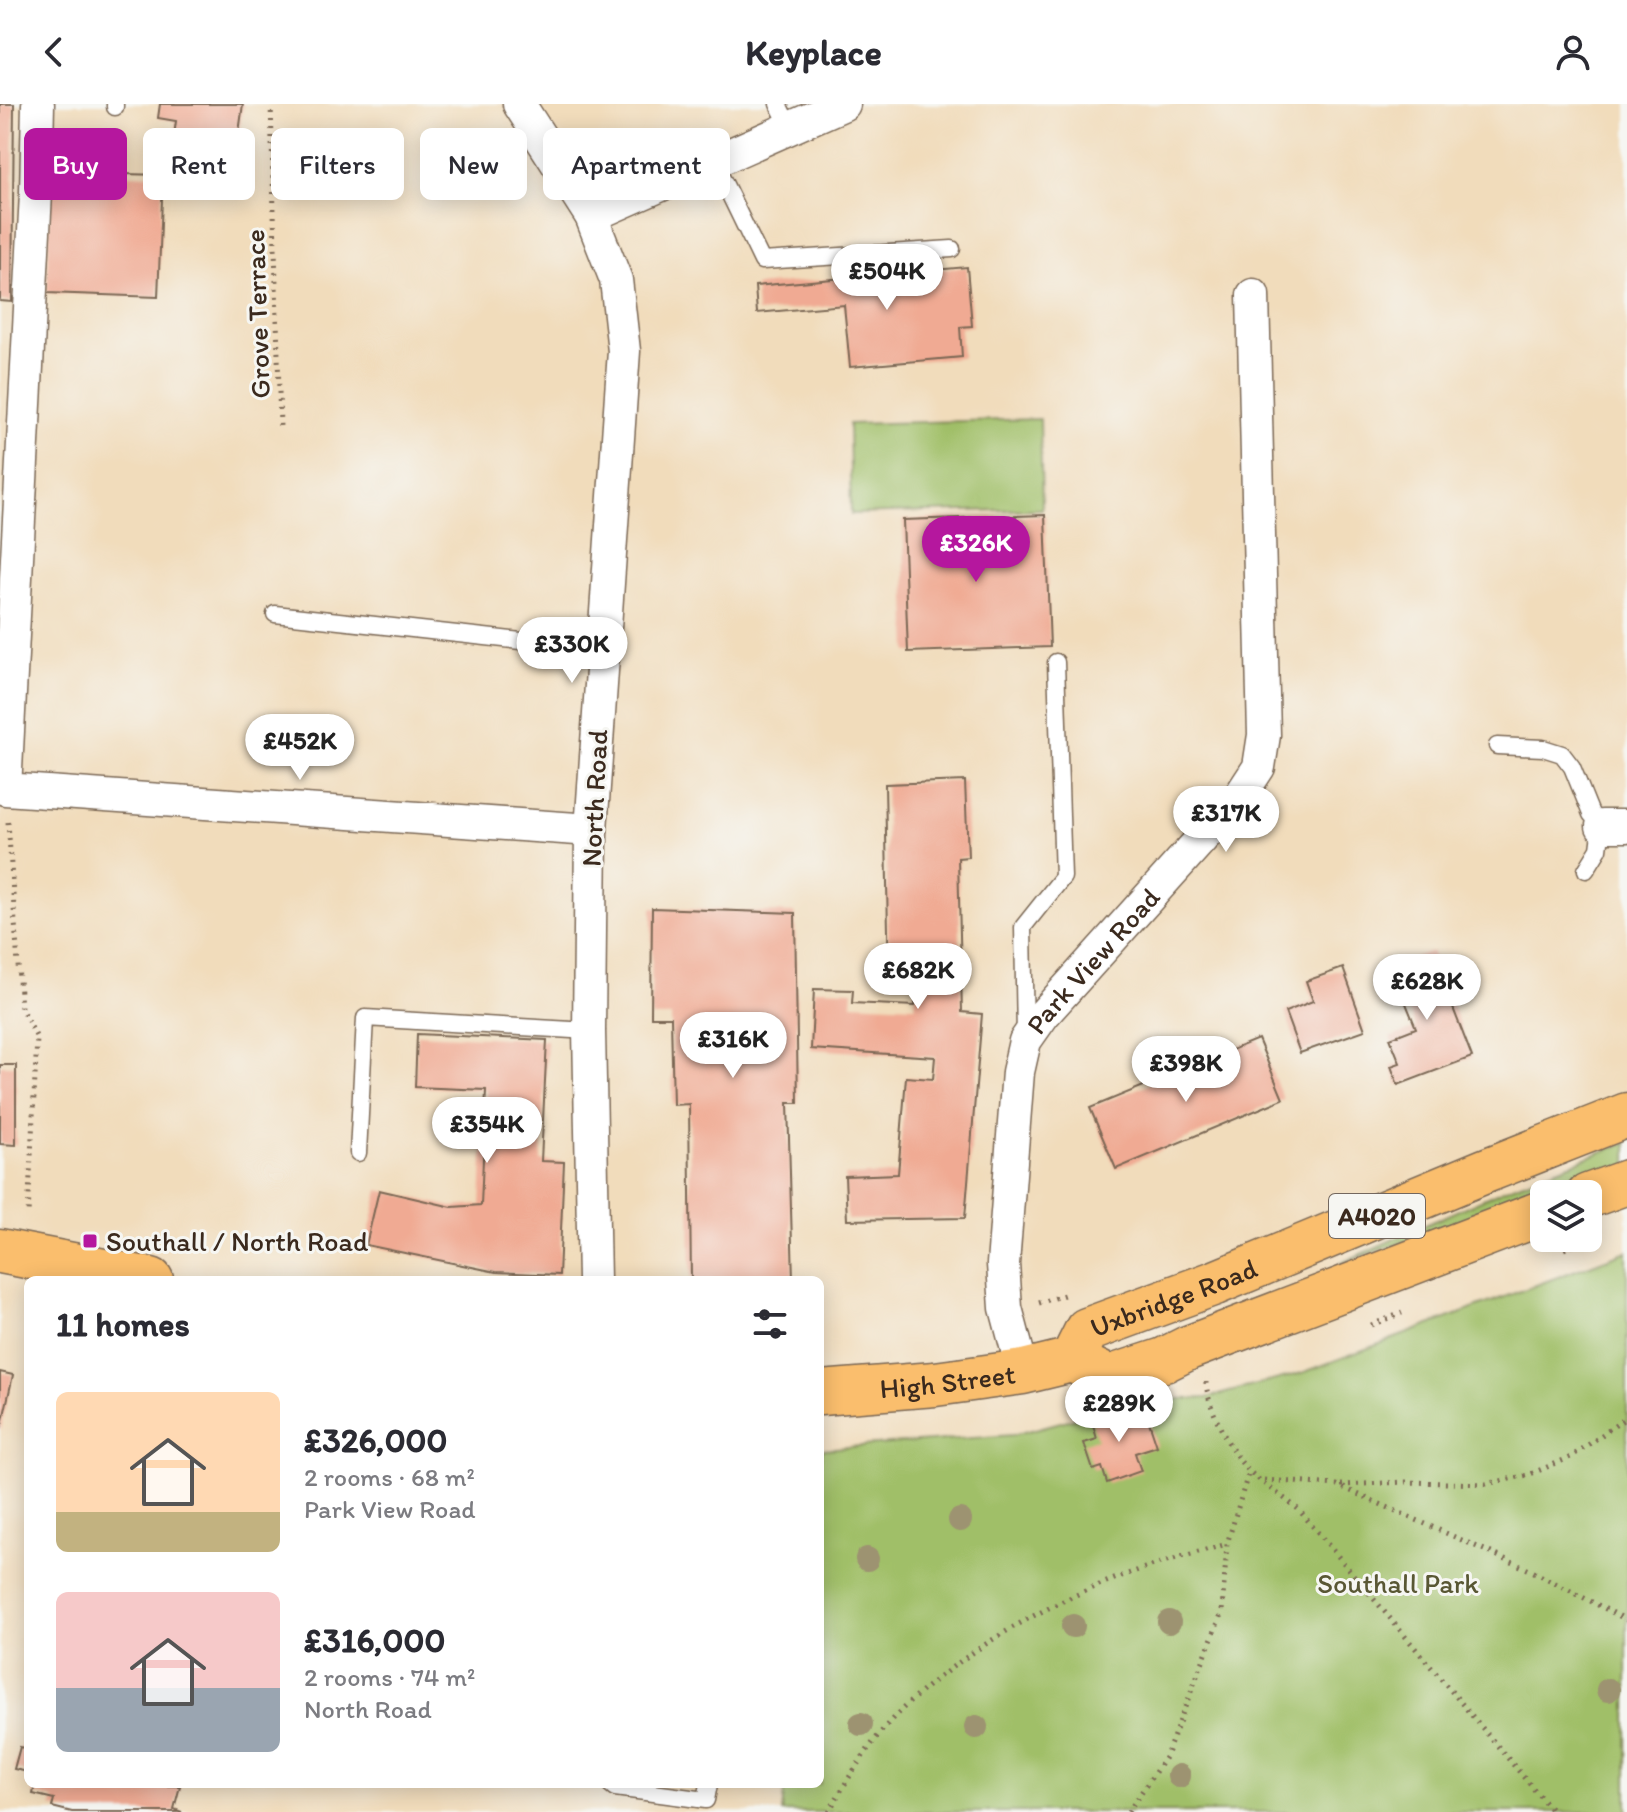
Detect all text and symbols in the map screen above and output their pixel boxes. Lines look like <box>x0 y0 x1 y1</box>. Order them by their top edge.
icon: back <box>32 30 76 74</box>
icon: person <box>1551 30 1595 74</box>
text: Keyplace <box>745 31 882 74</box>
chip: Buy <box>24 128 127 200</box>
chip: Rent <box>143 128 255 200</box>
chip: Filters <box>271 128 404 200</box>
chip: New <box>420 128 527 200</box>
chip: Apartment <box>543 128 730 200</box>
street label: Grove Terrace <box>237 229 277 399</box>
pin: £504K <box>831 244 943 312</box>
text: £504K <box>849 254 925 286</box>
pin: £326K <box>920 516 1032 584</box>
text: £326K <box>940 526 1012 558</box>
pin: £330K <box>516 617 628 685</box>
text: £330K <box>535 627 609 659</box>
pin: £452K <box>244 714 356 782</box>
text: £452K <box>263 724 337 756</box>
street label: North Road <box>573 728 615 868</box>
pin: £317K <box>1170 786 1282 854</box>
text: £317K <box>1191 796 1261 828</box>
street label: Park View Road <box>1019 880 1167 1040</box>
pin: £682K <box>862 943 974 1011</box>
text: £682K <box>882 953 954 985</box>
pin: £628K <box>1371 954 1483 1022</box>
text: £628K <box>1391 964 1463 996</box>
pin: £316K <box>677 1012 789 1080</box>
text: £316K <box>698 1022 768 1054</box>
pin: £398K <box>1130 1036 1242 1104</box>
text: £398K <box>1150 1046 1222 1078</box>
pin: £354K <box>431 1097 543 1165</box>
text: £354K <box>450 1107 524 1139</box>
map controls <box>1530 1180 1602 1252</box>
button: layers <box>1530 1180 1602 1252</box>
road number: A4020 <box>1329 1194 1425 1238</box>
place label: Southall / North Road <box>106 1224 369 1258</box>
marker: Southall / North Road <box>81 1232 99 1250</box>
street label: Uxbridge Road <box>1086 1250 1262 1344</box>
icon: filters <box>748 1302 792 1346</box>
text: 11 homes <box>56 1304 190 1345</box>
street label: High Street <box>878 1356 1017 1405</box>
pin: £289K <box>1063 1376 1175 1444</box>
text: £289K <box>1083 1386 1155 1418</box>
text: £326,000 <box>304 1420 447 1461</box>
icon: home <box>120 1424 216 1520</box>
text: 2 rooms · 68 m² <box>304 1461 475 1493</box>
text: Park View Road <box>304 1493 476 1525</box>
park label: Southall Park <box>1317 1566 1479 1600</box>
text: £316,000 <box>304 1620 445 1661</box>
icon: home <box>120 1624 216 1720</box>
text: 2 rooms · 74 m² <box>304 1661 475 1693</box>
text: North Road <box>304 1693 432 1725</box>

